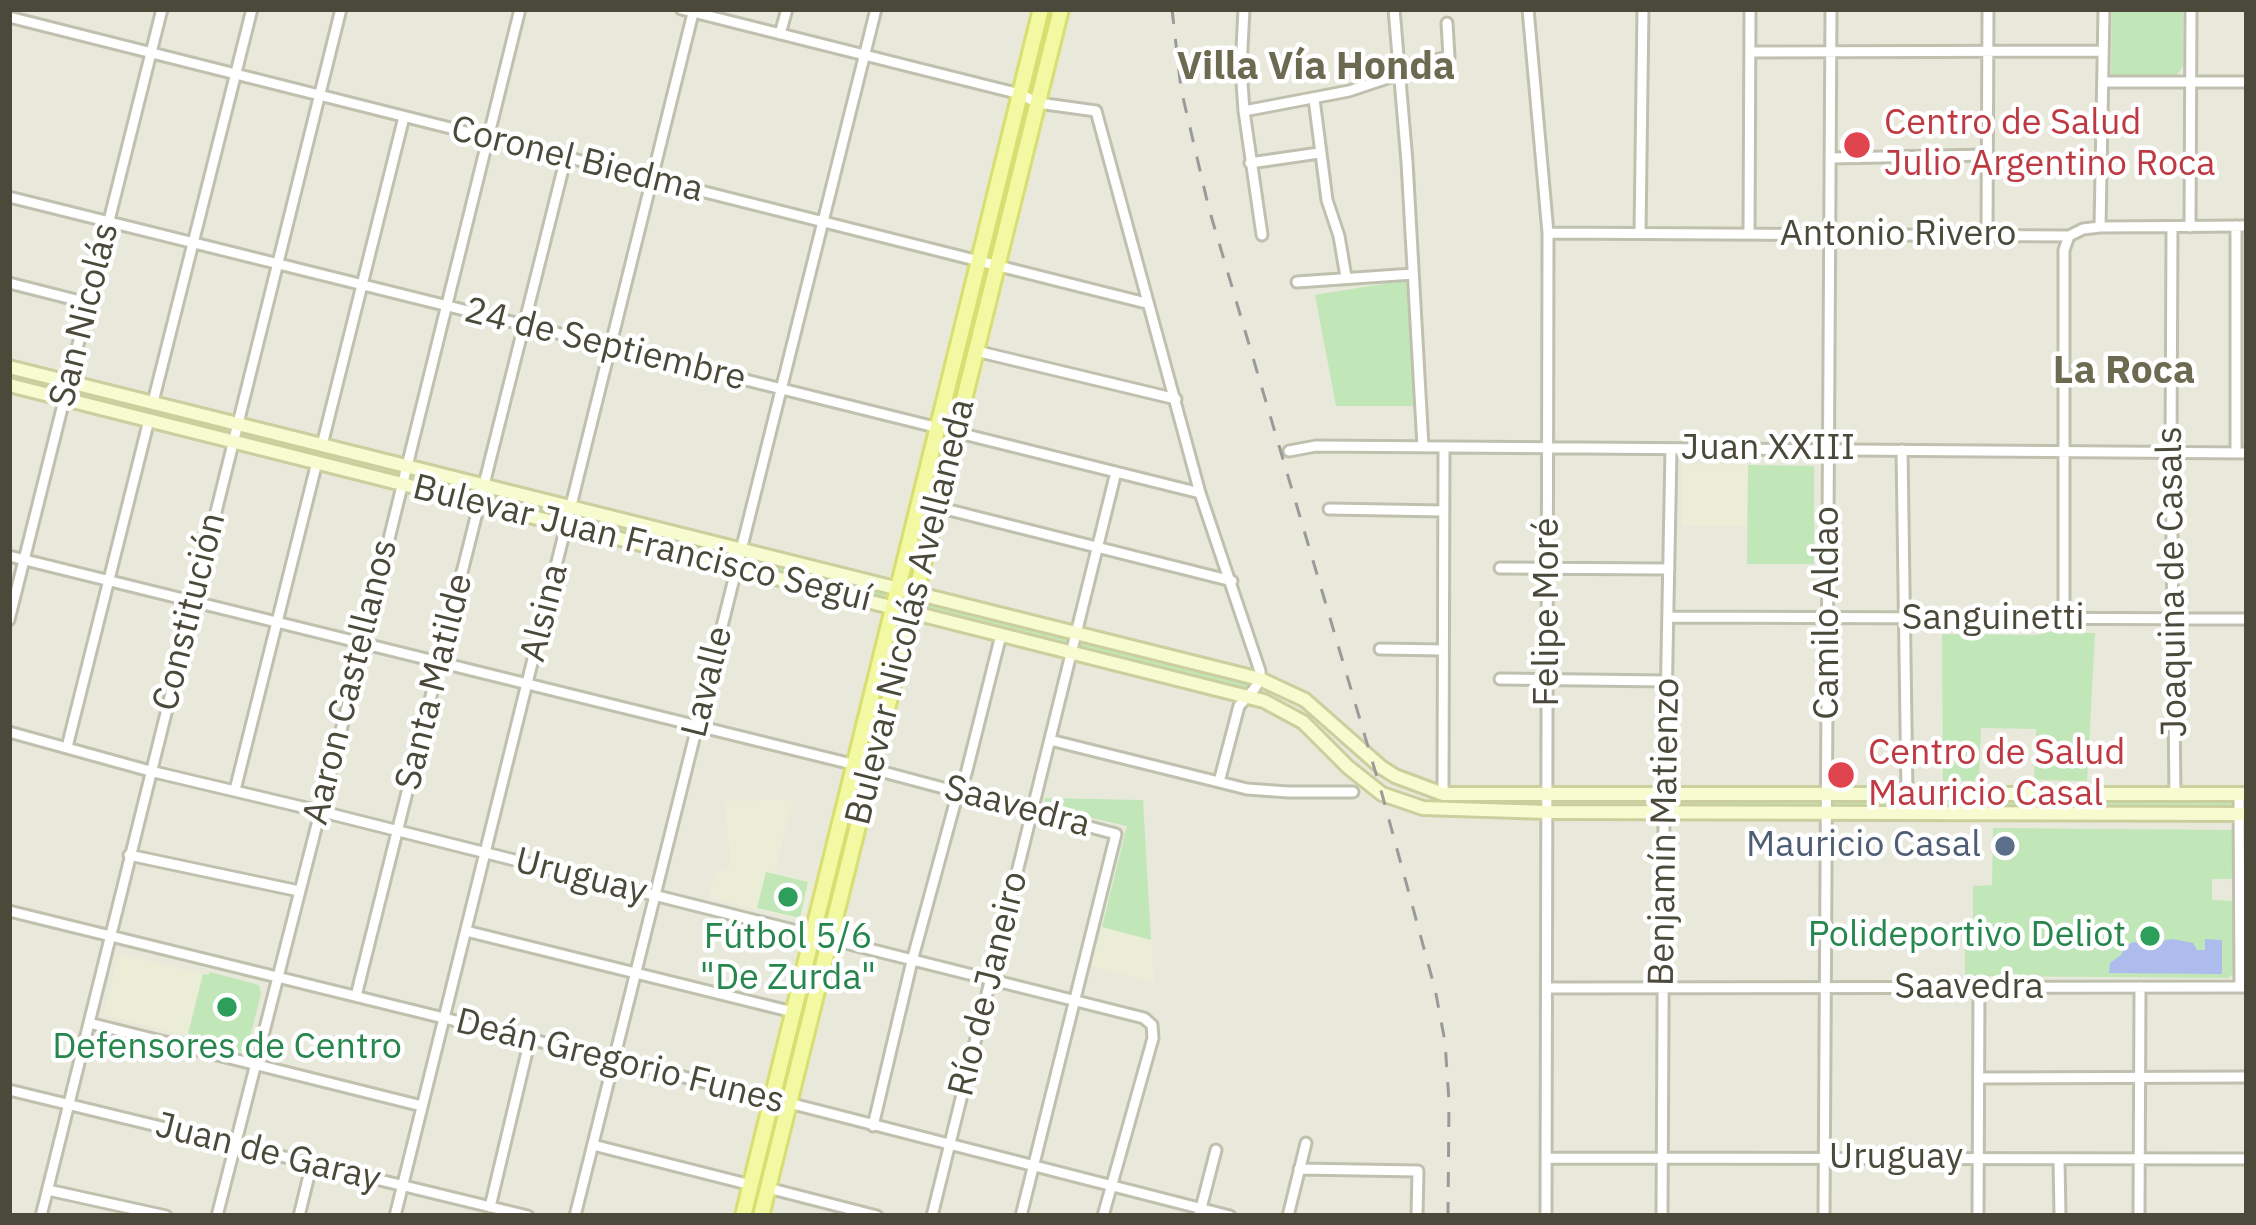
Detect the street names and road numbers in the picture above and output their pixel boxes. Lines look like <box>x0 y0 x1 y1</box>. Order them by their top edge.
street label: Coronel Biedma <box>447 108 707 212</box>
street label: Antonio Rivero <box>1780 213 2016 257</box>
street label: San Nicolás <box>41 219 129 411</box>
street label: 24 de Septiembre <box>460 289 750 401</box>
street label: Bulevar Nicolás Avellaneda <box>837 394 985 830</box>
street label: Joaquina de Casals <box>2149 426 2197 738</box>
street label: Juan XXIII <box>1681 427 1855 471</box>
street label: Bulevar Juan Francisco Seguí <box>408 466 876 622</box>
street label: Camilo Aldao <box>1806 506 1850 720</box>
street label: Constitución <box>145 508 235 716</box>
street label: Felipe Moré <box>1526 517 1570 707</box>
street label: Aaron Castellanos <box>295 535 407 829</box>
street label: Alsina <box>512 560 578 666</box>
street label: Santa Matilde <box>387 569 483 795</box>
street label: Sanguinetti <box>1901 597 2085 641</box>
street label: Lavalle <box>673 622 743 742</box>
street label: Benjamín Matienzo <box>1641 678 1689 986</box>
street label: Saavedra <box>939 767 1095 847</box>
street label: Uruguay <box>511 840 651 914</box>
street label: Río de Janeiro <box>940 867 1038 1101</box>
street label: Saavedra <box>1894 966 2044 1010</box>
street label: Deán Gregorio Funes <box>451 1000 789 1124</box>
street label: Juan de Garay <box>151 1104 385 1202</box>
street label: Uruguay <box>1829 1136 1963 1180</box>

